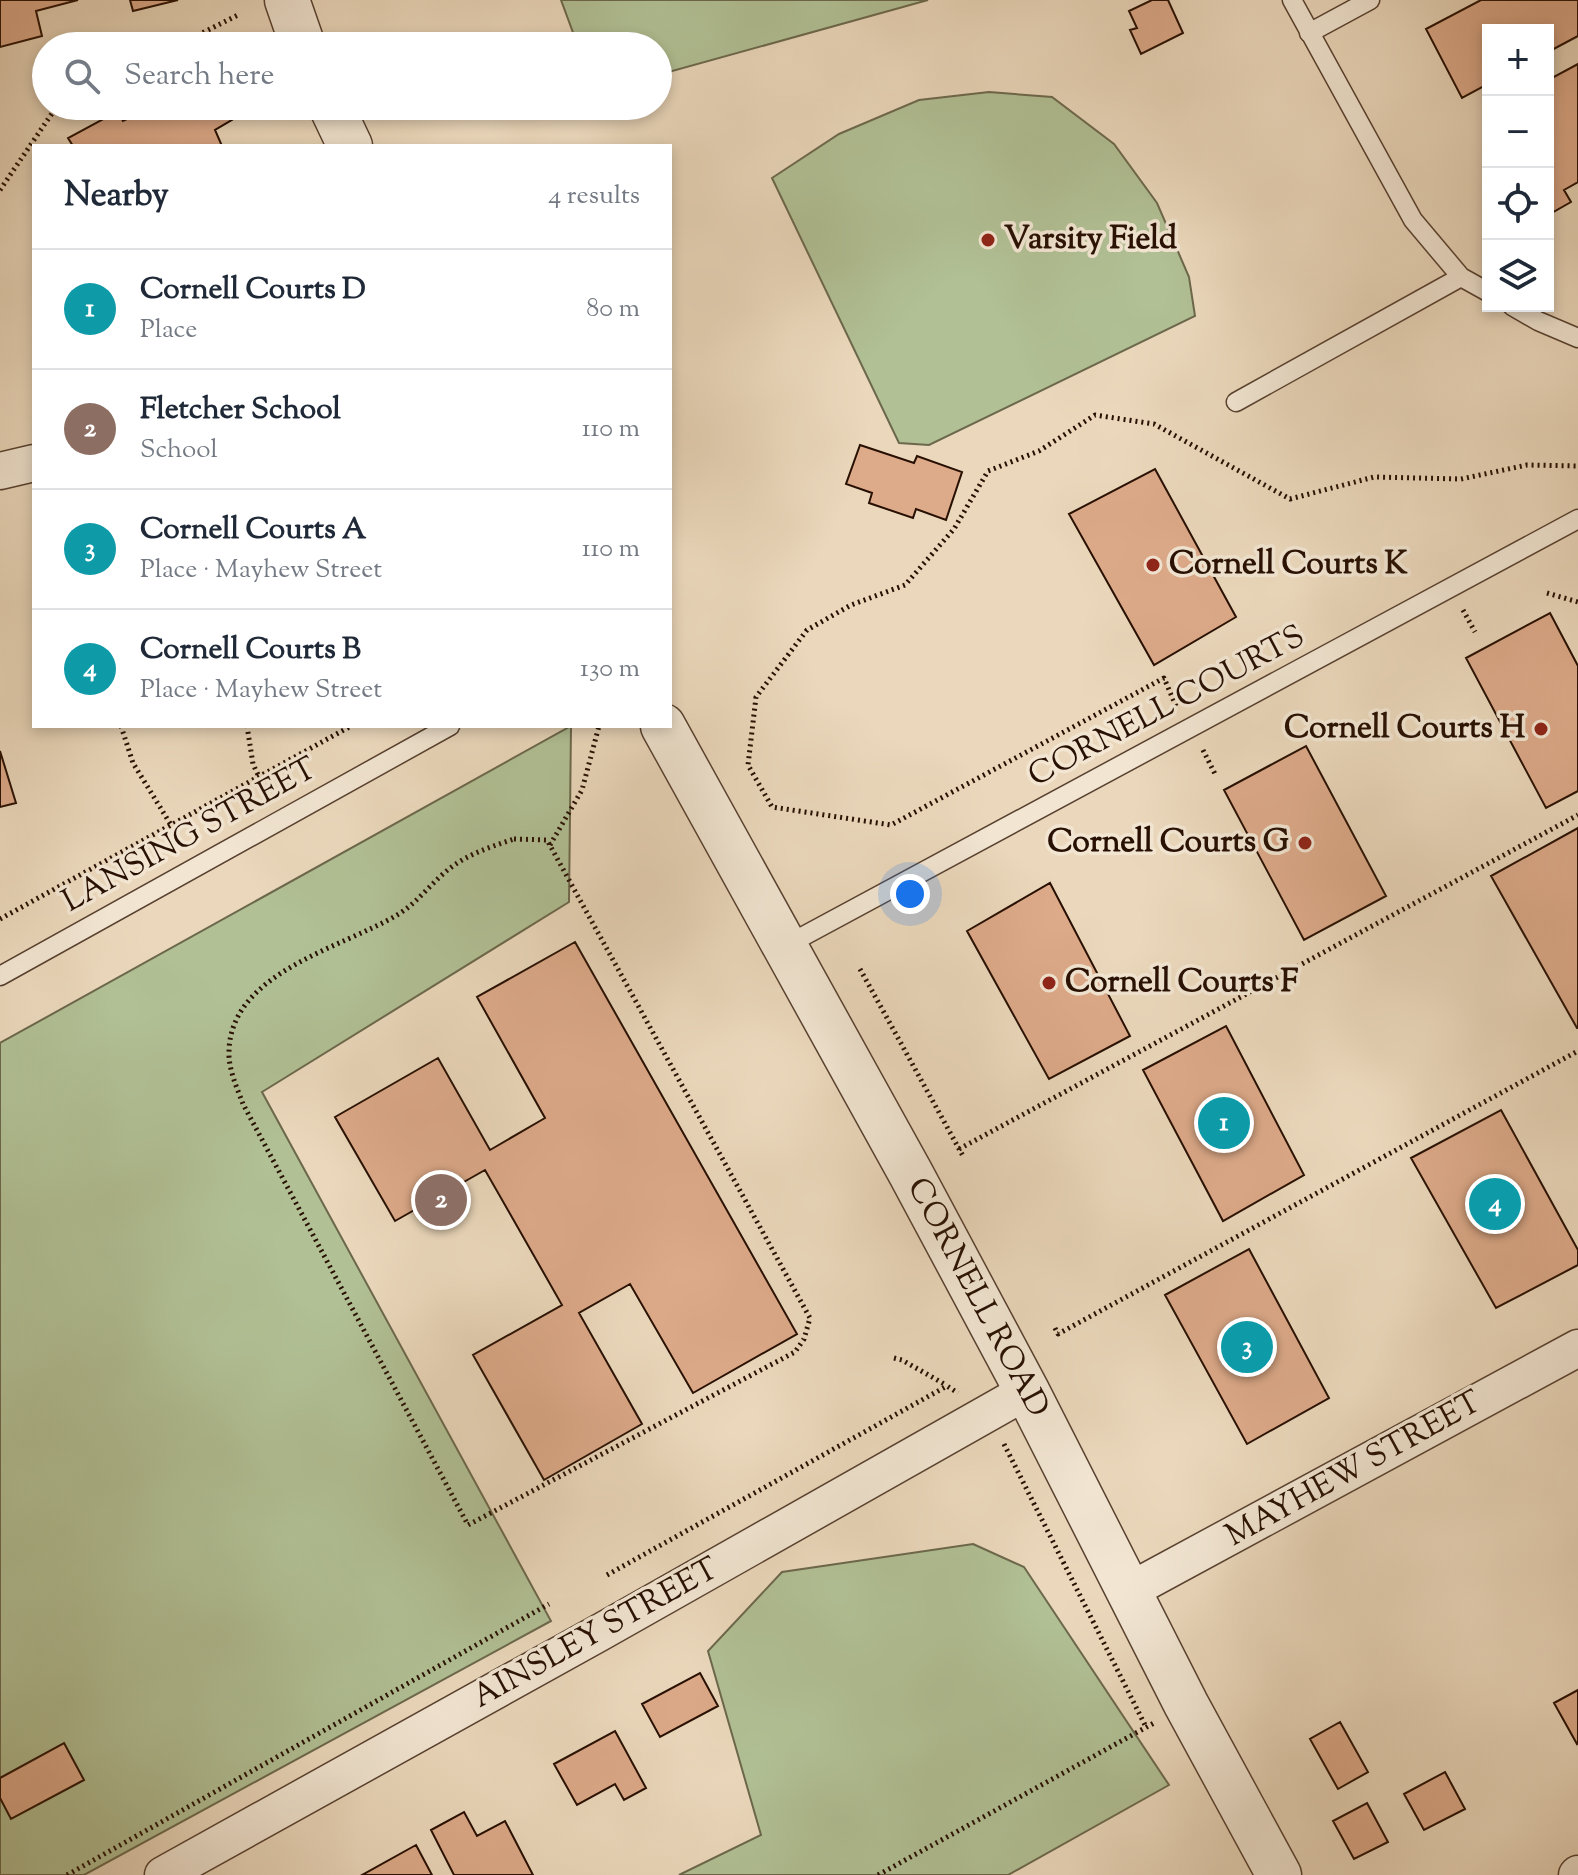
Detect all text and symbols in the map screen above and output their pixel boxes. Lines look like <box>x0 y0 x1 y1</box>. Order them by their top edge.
map controls <box>1482 24 1554 312</box>
button: + <box>1482 24 1554 96</box>
search box <box>32 32 672 120</box>
icon: search <box>60 54 104 98</box>
text: Search here <box>124 55 274 98</box>
button: − <box>1482 96 1554 168</box>
button: locate <box>1482 168 1554 240</box>
text: Nearby <box>64 172 169 221</box>
text: 4 results <box>548 178 640 215</box>
place label: Varsity Field <box>1004 217 1177 263</box>
marker: Varsity Field <box>979 231 997 249</box>
button: layers <box>1482 240 1554 312</box>
text: Cornell Courts D <box>140 269 366 312</box>
text: 1 <box>86 291 94 328</box>
text: 80 m <box>586 291 640 328</box>
text: Place <box>140 312 197 349</box>
text: Fletcher School <box>140 389 341 432</box>
text: 2 <box>84 411 96 448</box>
text: 110 m <box>582 411 640 448</box>
text: School <box>140 432 218 469</box>
text: Cornell Courts A <box>140 509 366 552</box>
text: 3 <box>85 531 95 568</box>
text: 110 m <box>582 531 640 568</box>
place label: Cornell Courts K <box>1169 542 1409 588</box>
text: Place · Mayhew Street <box>140 552 382 589</box>
marker: Cornell Courts K <box>1144 556 1162 574</box>
street label: CORNELL COURTS <box>1021 615 1313 799</box>
text: Cornell Courts B <box>140 629 361 672</box>
text: 4 <box>83 651 97 688</box>
text: 130 m <box>580 651 640 688</box>
text: Place · Mayhew Street <box>140 672 382 709</box>
place label: Cornell Courts H <box>1284 706 1526 752</box>
marker: Cornell Courts H <box>1532 720 1550 738</box>
street label: LANSING STREET <box>54 747 326 925</box>
place label: Cornell Courts G <box>1047 820 1289 866</box>
marker: Cornell Courts G <box>1296 834 1314 852</box>
your location <box>890 874 930 914</box>
place label: Cornell Courts F <box>1065 960 1299 1006</box>
marker: Cornell Courts F <box>1040 974 1058 992</box>
pin: 1 <box>1198 1093 1250 1153</box>
pin: 2 <box>415 1170 467 1230</box>
street label: CORNELL ROAD <box>894 1170 1060 1426</box>
pin: 4 <box>1469 1174 1521 1234</box>
pin: 3 <box>1221 1317 1273 1377</box>
street label: MAYHEW STREET <box>1218 1381 1490 1559</box>
street label: AINSLEY STREET <box>465 1547 727 1721</box>

